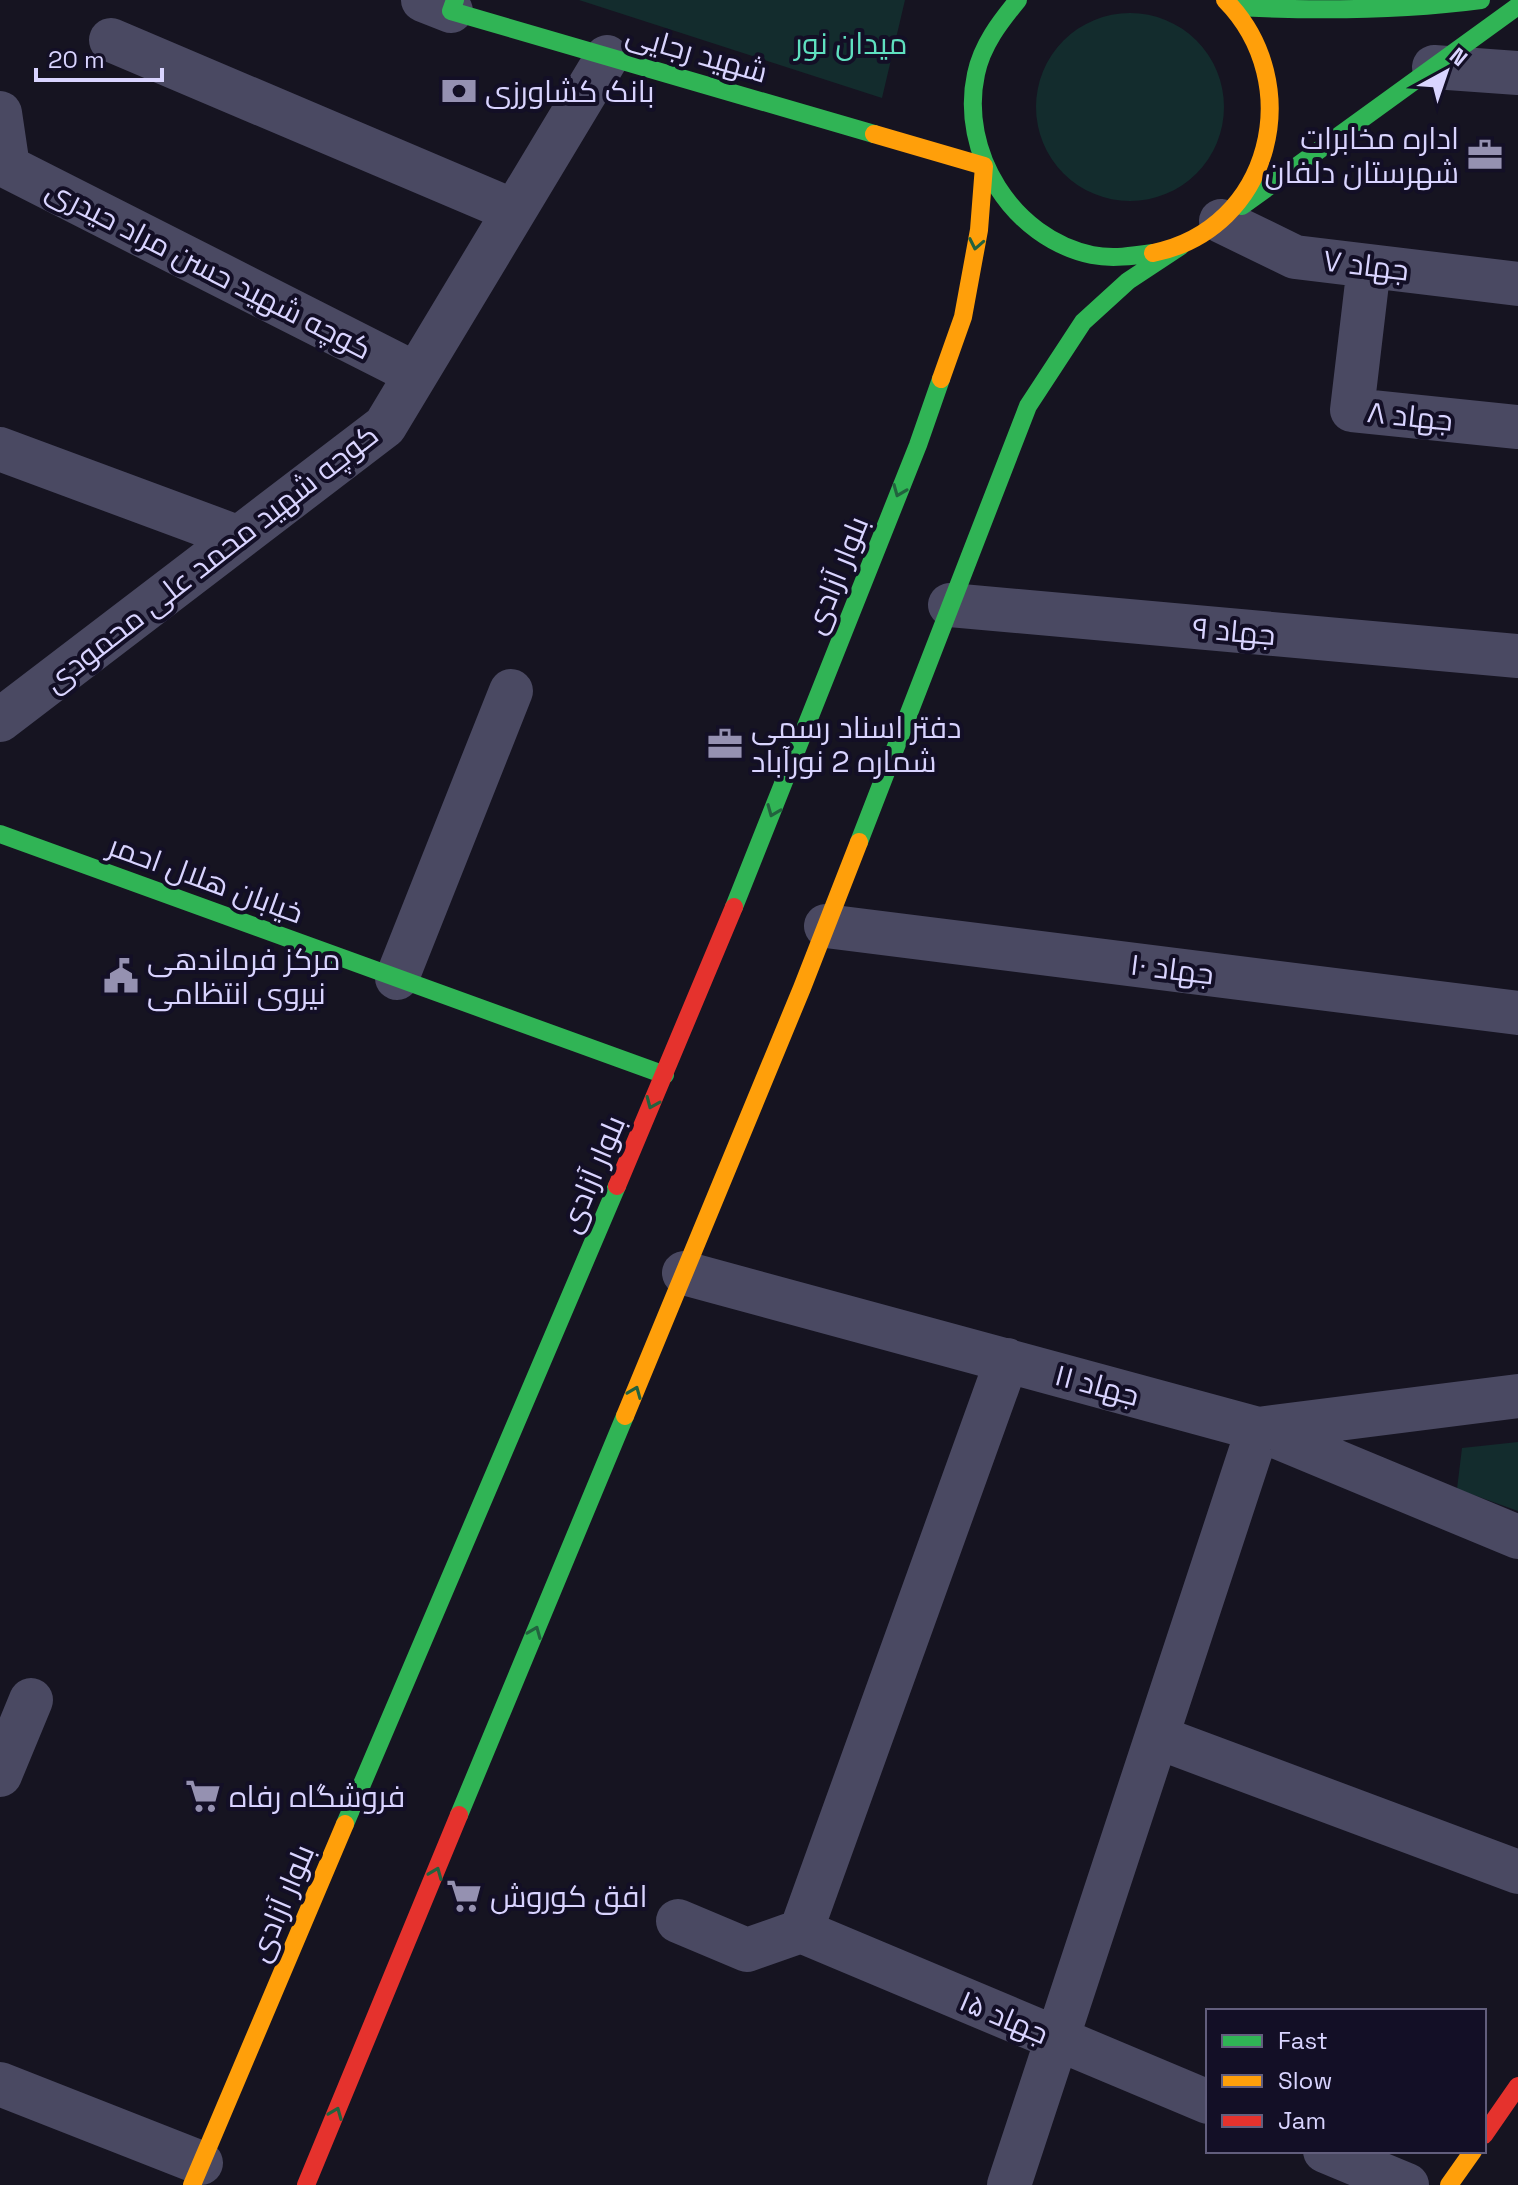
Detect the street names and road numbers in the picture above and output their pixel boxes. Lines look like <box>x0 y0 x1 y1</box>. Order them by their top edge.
street label: شهید رجایی <box>622 14 772 92</box>
street label: کوچه شهید حسن مراد حیدری <box>40 170 378 368</box>
street label: جهاد ۷ <box>1321 240 1411 290</box>
street label: جهاد ۸ <box>1365 392 1455 440</box>
street label: کوچه شهید محمد علی محمودی <box>36 415 386 701</box>
street label: بلوار آزادی <box>795 510 877 640</box>
street label: جهاد ۹ <box>1191 608 1277 654</box>
street label: خیابان هلال احمر <box>101 825 309 932</box>
street label: جهاد ۱۰ <box>1128 945 1216 993</box>
street label: بلوار آزادی <box>550 1109 634 1239</box>
street label: جهاد ۱۱ <box>1050 1355 1144 1415</box>
street label: بلوار آزادی <box>239 1838 323 1968</box>
street label: جهاد ۱۵ <box>954 1981 1054 2053</box>

